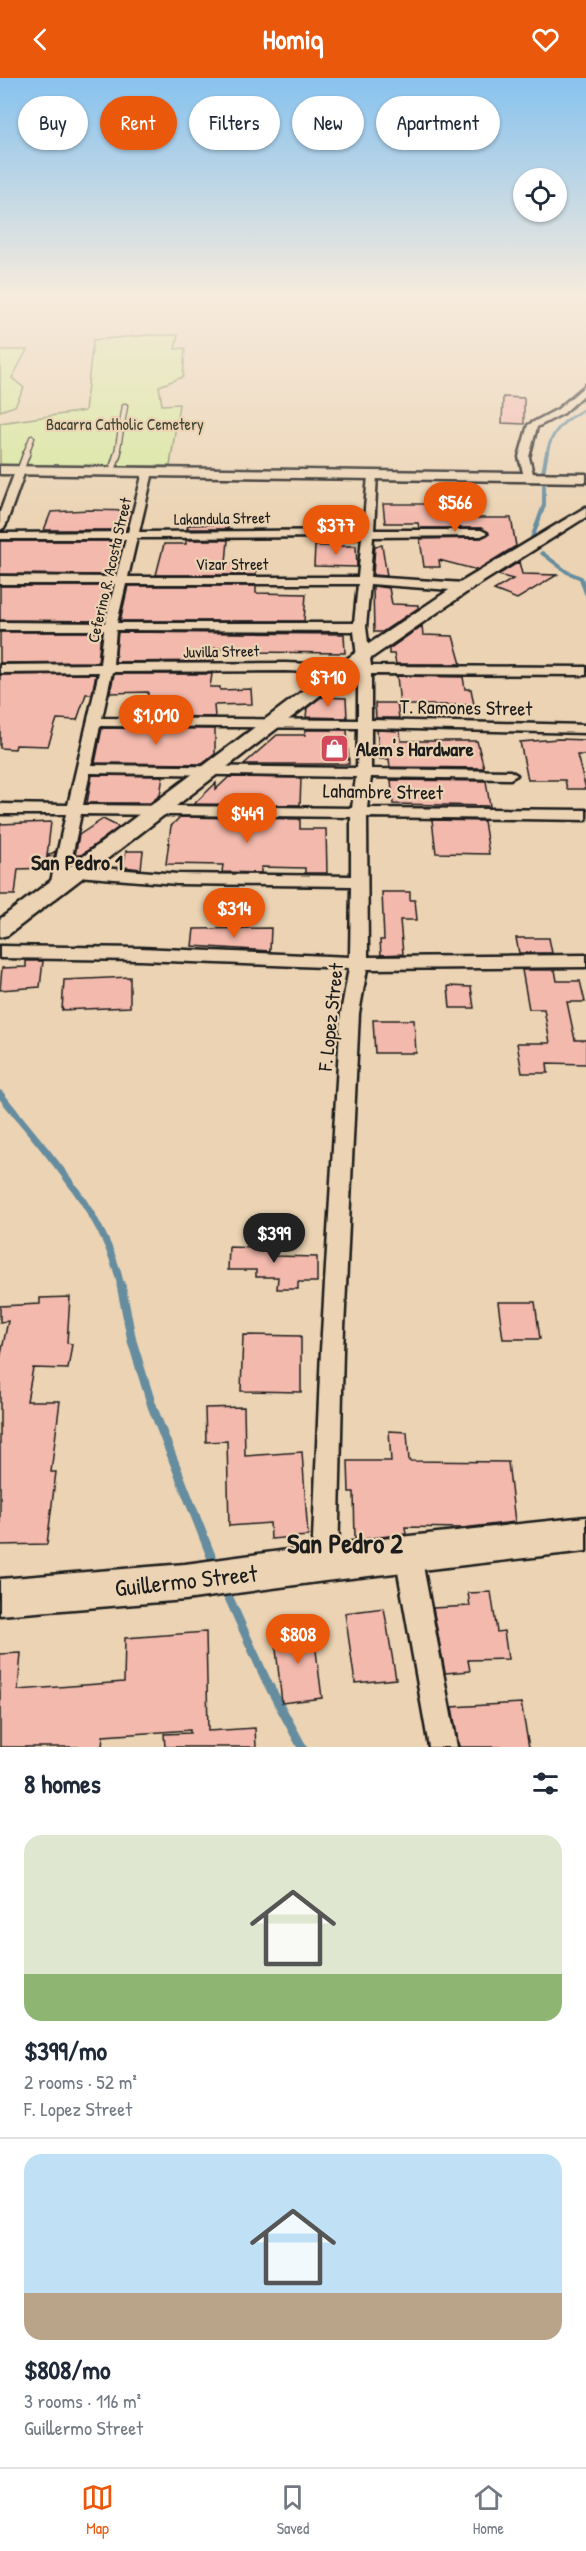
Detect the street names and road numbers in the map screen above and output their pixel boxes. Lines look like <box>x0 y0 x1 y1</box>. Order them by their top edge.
street label: Ceferino R. Acosta Street <box>82 495 136 645</box>
street label: Lakandula Street <box>174 506 271 530</box>
street label: Vizar Street <box>196 553 269 575</box>
street label: Juvilla Street <box>183 639 260 663</box>
street label: T. Ramones Street <box>399 692 534 722</box>
street label: Lahambre Street <box>323 776 444 806</box>
street label: F. Lopez Street <box>311 961 349 1073</box>
street label: Guillermo Street <box>113 1557 260 1603</box>

